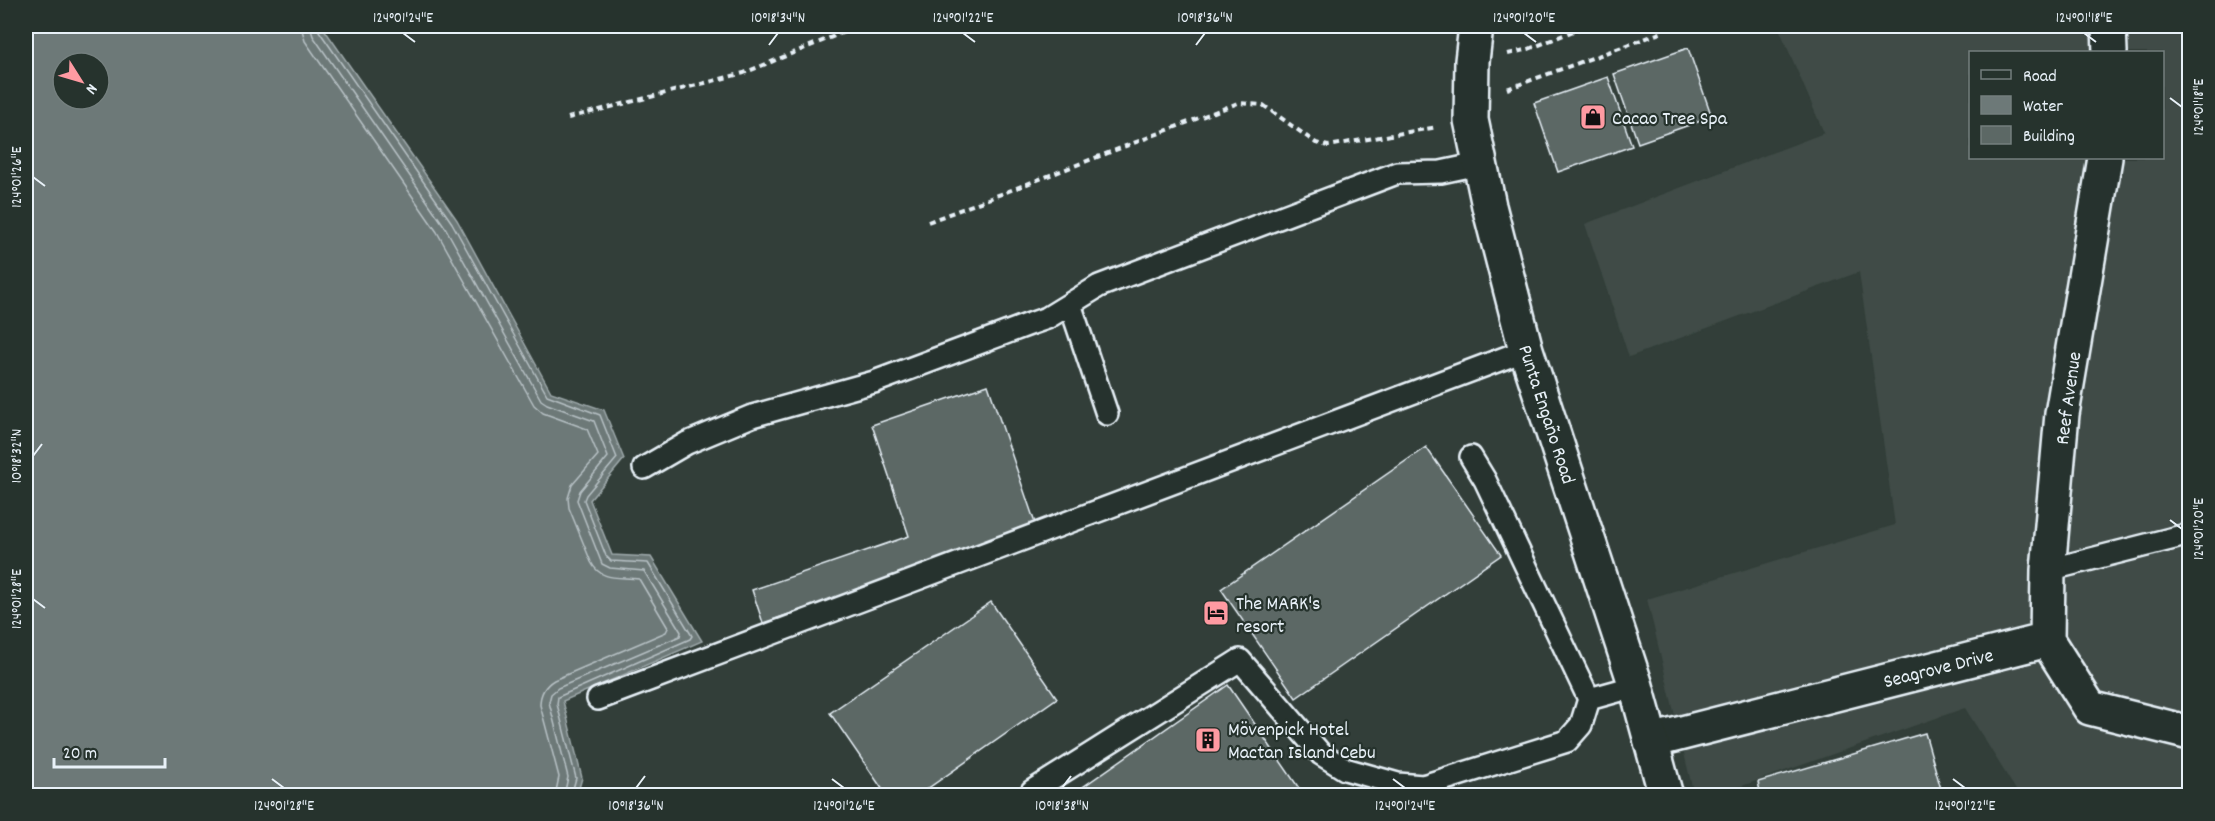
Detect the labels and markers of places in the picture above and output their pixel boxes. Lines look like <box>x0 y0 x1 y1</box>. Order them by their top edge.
shop icon: Cacao Tree Spa <box>1578 102 1608 132</box>
place label: Cacao Tree Spa <box>1612 106 1728 134</box>
place label: The MARK's resort <box>1236 591 1321 642</box>
hotel icon: The MARK's resort <box>1201 598 1231 628</box>
place label: Mövenpick Hotel Mactan Island Cebu <box>1228 717 1376 768</box>
building icon: Mövenpick Hotel Mactan Island Cebu <box>1193 725 1223 755</box>

